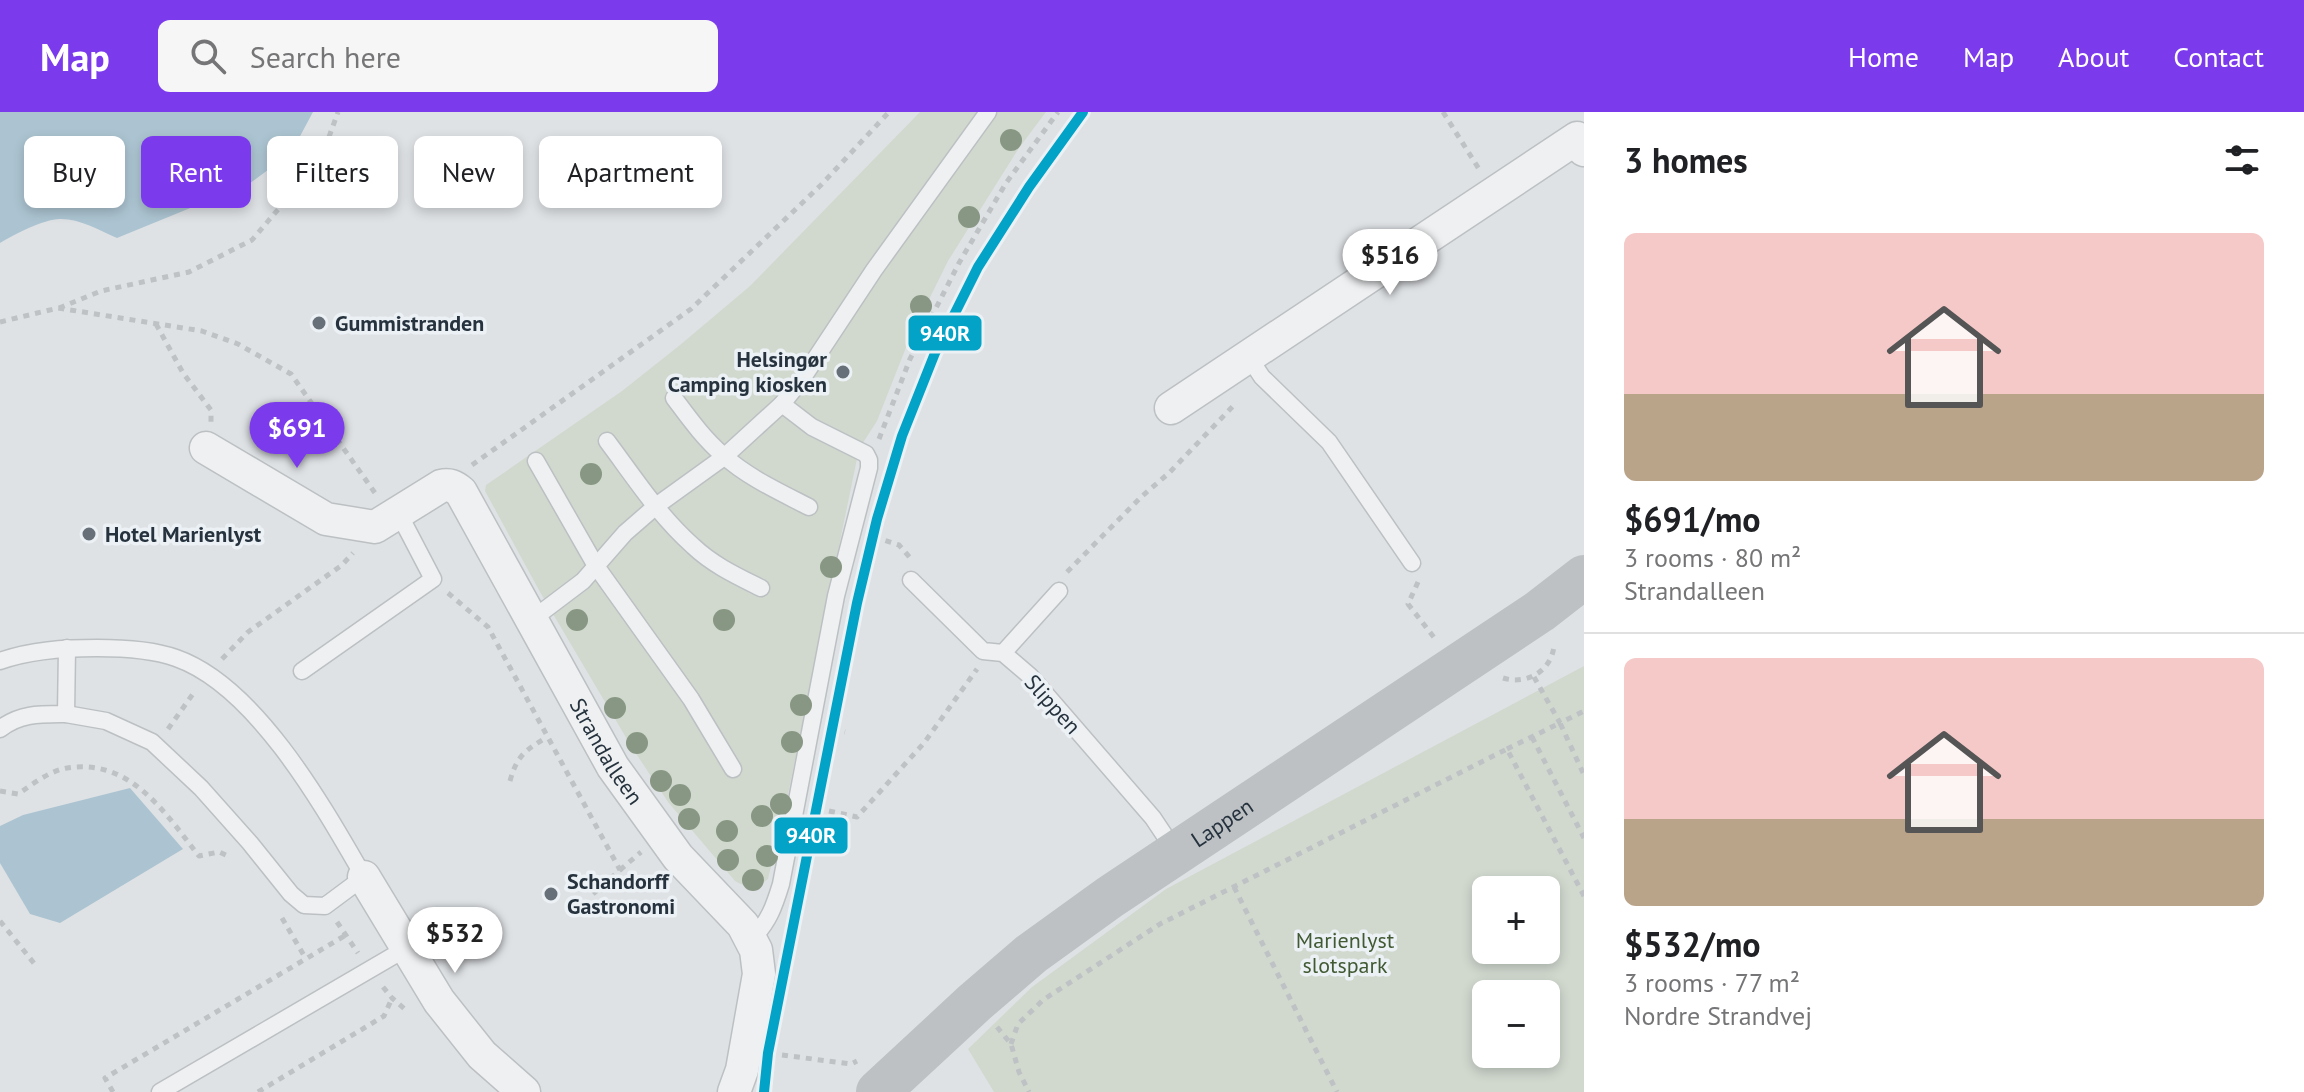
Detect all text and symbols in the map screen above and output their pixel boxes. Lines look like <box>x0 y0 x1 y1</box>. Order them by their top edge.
search box <box>158 20 718 92</box>
text: Map <box>40 32 110 81</box>
icon: search <box>186 34 230 78</box>
text: Search here <box>250 37 401 76</box>
text: Home <box>1848 38 1919 75</box>
text: Map <box>1963 38 2014 75</box>
text: About <box>2058 38 2129 75</box>
text: Contact <box>2173 38 2264 75</box>
chip: Buy <box>24 136 125 208</box>
chip: Rent <box>141 136 251 208</box>
chip: Filters <box>267 136 398 208</box>
chip: New <box>414 136 523 208</box>
chip: Apartment <box>539 136 722 208</box>
text: 3 homes <box>1624 138 1748 182</box>
icon: filters <box>2220 138 2264 182</box>
pin: $516 <box>1343 229 1437 297</box>
text: $516 <box>1361 238 1419 271</box>
icon: home <box>1872 285 2016 429</box>
place label: Gummistranden <box>335 309 484 337</box>
marker: Gummistranden <box>310 314 328 332</box>
line badge: 940R <box>907 314 983 352</box>
text: 940R <box>920 319 970 347</box>
place label: Helsingør Camping kiosken <box>668 345 827 398</box>
marker: Helsingør Camping kiosken <box>834 363 852 381</box>
pin: $691 <box>250 402 344 470</box>
text: $691 <box>268 411 326 444</box>
text: $691/mo <box>1624 497 1761 541</box>
place label: Hotel Marienlyst <box>105 520 262 548</box>
marker: Hotel Marienlyst <box>80 525 98 543</box>
text: 3 rooms · 80 m² <box>1624 541 1801 574</box>
text: Strandalleen <box>1624 574 1765 607</box>
street label: Slippen <box>1019 668 1087 740</box>
street label: Strandalleen <box>564 693 649 810</box>
icon: home <box>1872 710 2016 854</box>
street label: Lappen <box>1186 792 1258 853</box>
line badge: 940R <box>773 816 849 855</box>
text: 940R <box>786 821 836 849</box>
place label: Schandorff Gastronomi <box>567 867 675 920</box>
map controls <box>1472 876 1560 1068</box>
button: + <box>1472 876 1560 964</box>
marker: Schandorff Gastronomi <box>542 885 560 903</box>
pin: $532 <box>408 907 502 975</box>
text: $532 <box>426 916 484 949</box>
text: $532/mo <box>1624 922 1761 966</box>
park label: Marienlyst slotspark <box>1296 926 1395 979</box>
text: 3 rooms · 77 m² <box>1624 966 1800 999</box>
button: − <box>1472 980 1560 1068</box>
text: Nordre Strandvej <box>1624 999 1812 1032</box>

